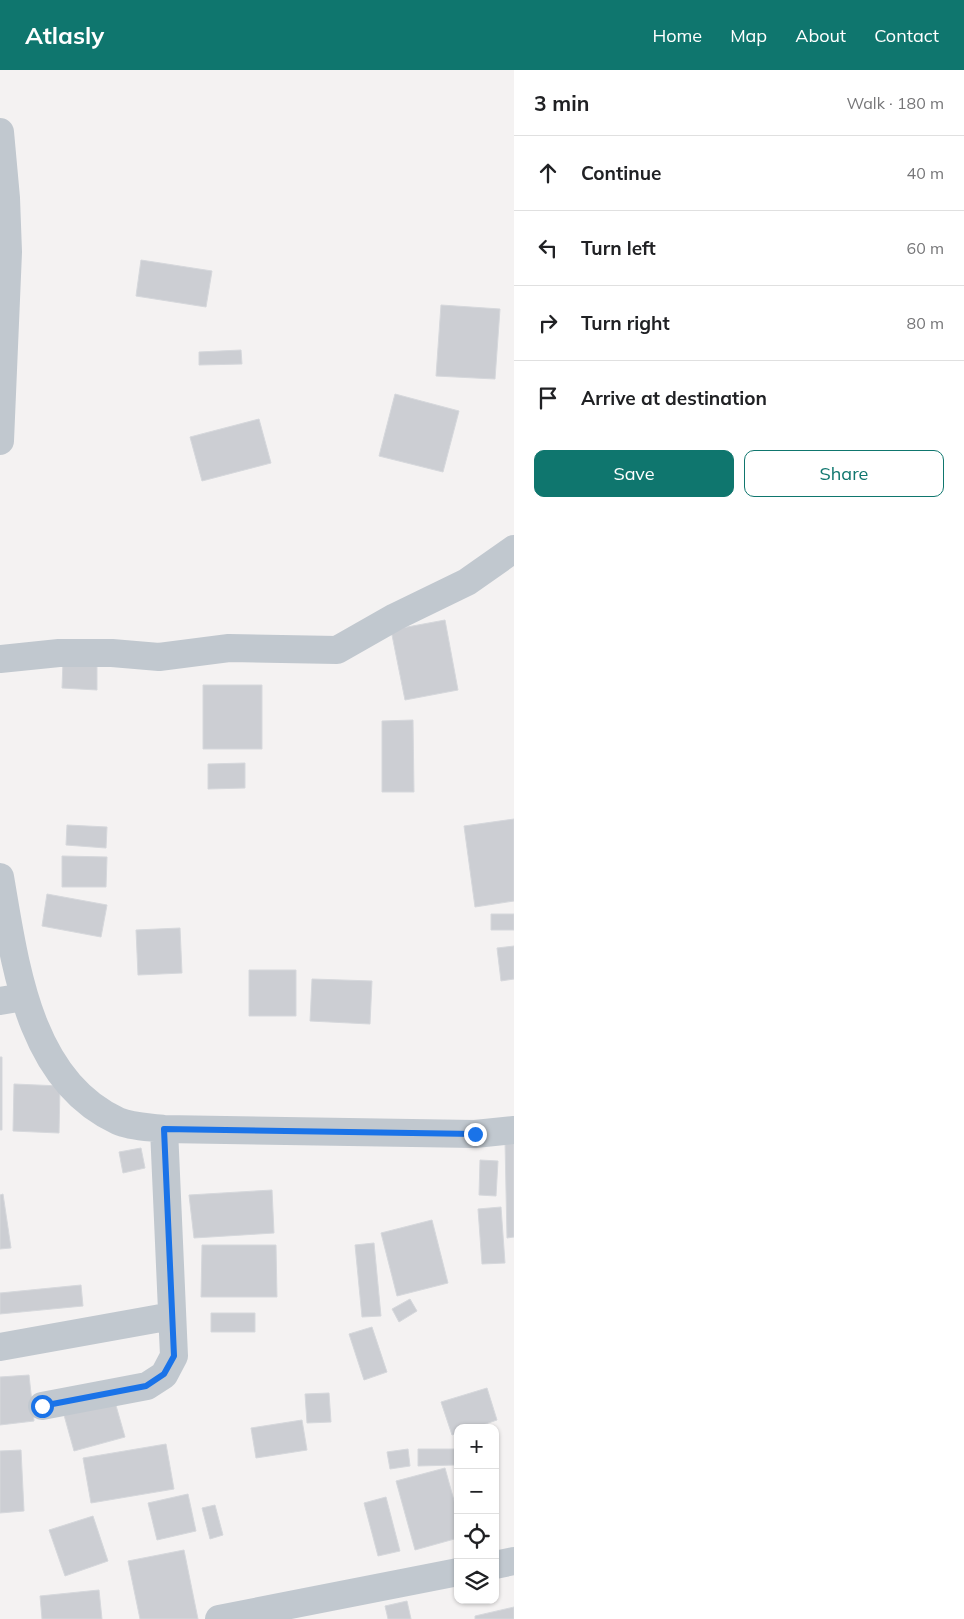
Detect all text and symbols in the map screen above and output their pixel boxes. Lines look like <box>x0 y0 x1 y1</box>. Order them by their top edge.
text: Atlasly <box>25 20 104 50</box>
text: Home <box>652 24 702 47</box>
text: Map <box>730 24 767 47</box>
text: About <box>795 24 846 47</box>
text: Contact <box>874 24 939 47</box>
text: 3 min <box>534 90 589 116</box>
text: Walk · 180 m <box>846 93 944 113</box>
icon: ahead <box>534 159 562 187</box>
text: Continue <box>581 161 661 185</box>
text: 40 m <box>907 163 944 183</box>
icon: left <box>534 234 562 262</box>
text: Turn left <box>581 236 656 260</box>
text: 60 m <box>907 238 944 258</box>
icon: right <box>534 309 562 337</box>
text: Turn right <box>581 311 670 335</box>
text: 80 m <box>907 313 944 333</box>
icon: arrive <box>534 384 562 412</box>
text: Arrive at destination <box>581 386 767 410</box>
button: Save <box>534 450 734 497</box>
button: Share <box>744 450 944 497</box>
route end <box>464 1123 487 1146</box>
route start <box>31 1395 54 1418</box>
map controls <box>454 1424 499 1604</box>
button: + <box>454 1424 499 1469</box>
button: − <box>454 1469 499 1514</box>
button: locate <box>454 1514 499 1559</box>
button: layers <box>454 1559 499 1604</box>

